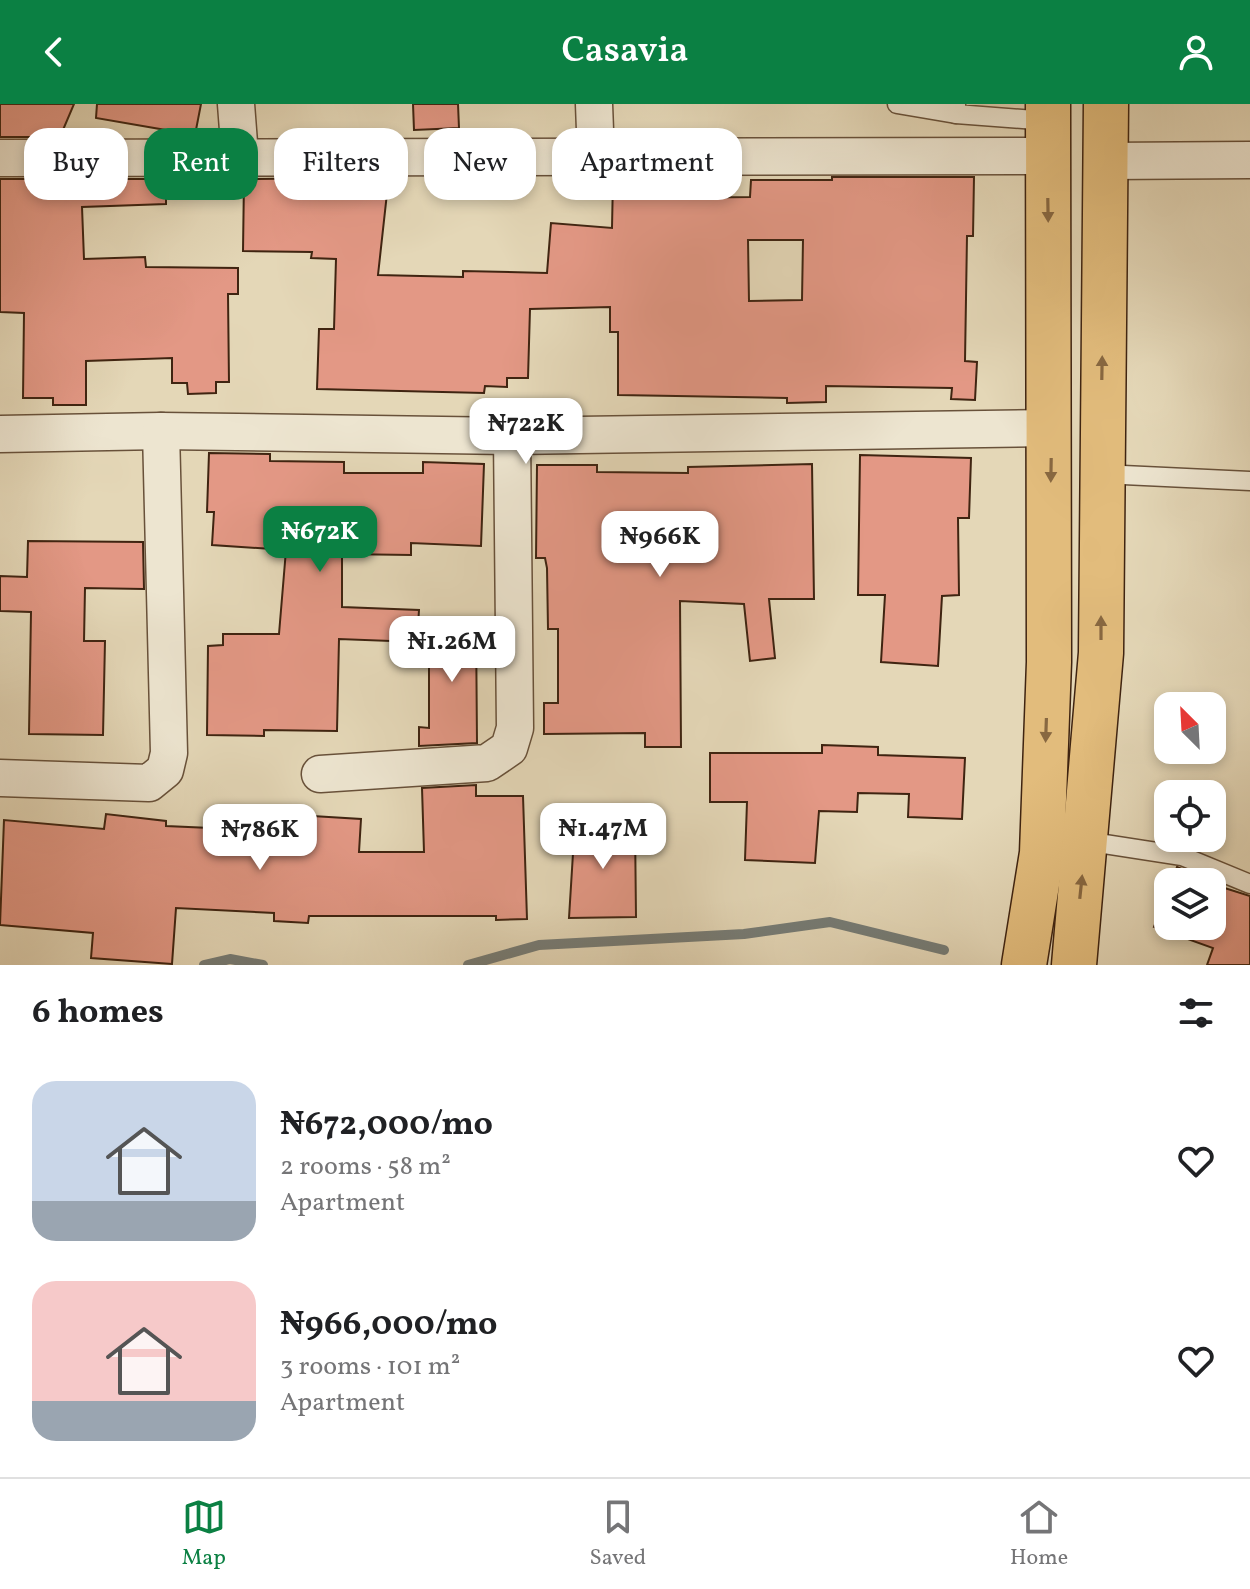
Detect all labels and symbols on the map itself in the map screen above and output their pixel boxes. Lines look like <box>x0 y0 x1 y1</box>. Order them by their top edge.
one-way arrow <box>1041 198 1054 223</box>
one-way arrow <box>1096 355 1109 380</box>
pin: ₦722K <box>470 398 582 466</box>
one-way arrow <box>1045 458 1057 483</box>
pin: ₦672K <box>264 506 376 574</box>
pin: ₦966K <box>604 511 716 579</box>
one-way arrow <box>1095 615 1107 640</box>
pin: ₦1.26M <box>387 616 517 684</box>
north arrow <box>1154 692 1226 764</box>
one-way arrow <box>1040 718 1053 743</box>
pin: ₦1.47M <box>538 803 668 871</box>
pin: ₦786K <box>204 804 316 872</box>
one-way arrow <box>1074 874 1087 899</box>

